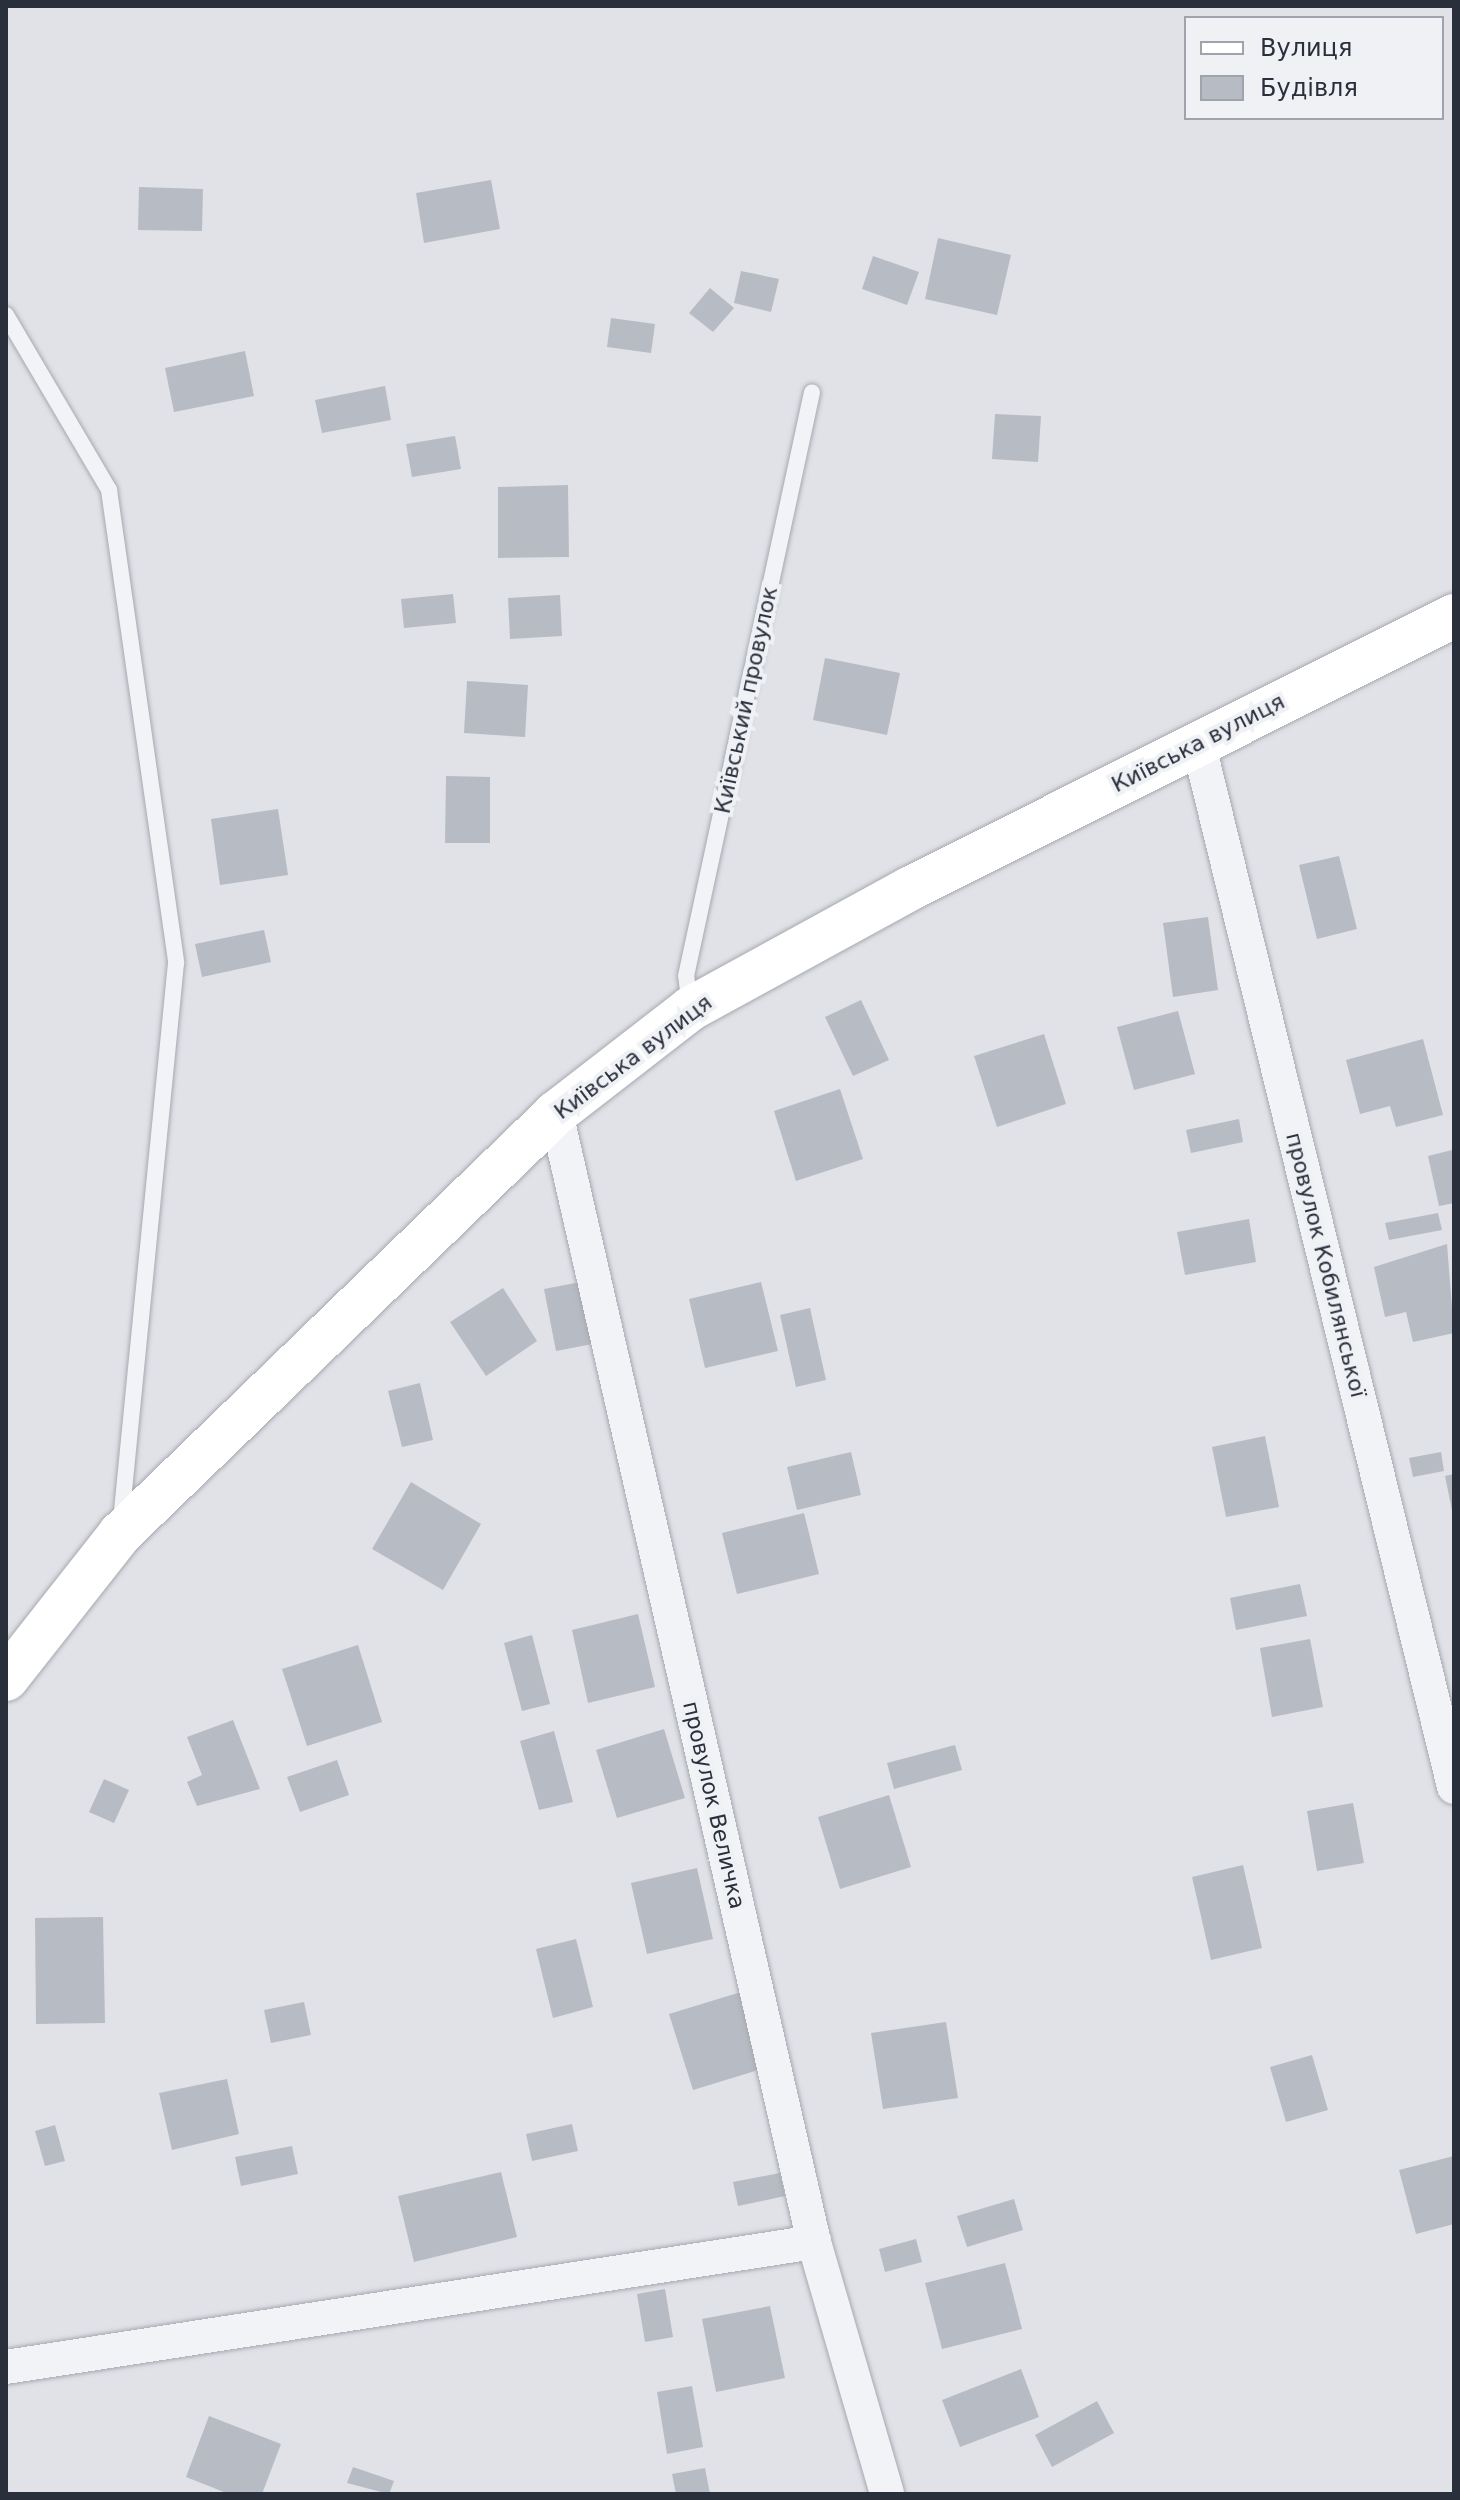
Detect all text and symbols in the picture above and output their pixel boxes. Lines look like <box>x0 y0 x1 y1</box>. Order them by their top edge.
legend <box>1184 16 1444 120</box>
text: Вулиця <box>1260 34 1352 62</box>
text: Будівля <box>1260 74 1358 102</box>
street label: Київський провулок <box>709 584 783 816</box>
street label: Київська вулиця <box>1107 688 1289 798</box>
street label: Київська вулиця <box>549 989 717 1125</box>
street label: провулок Кобилянської <box>1280 1130 1372 1400</box>
street label: провулок Величка <box>677 1699 751 1911</box>

